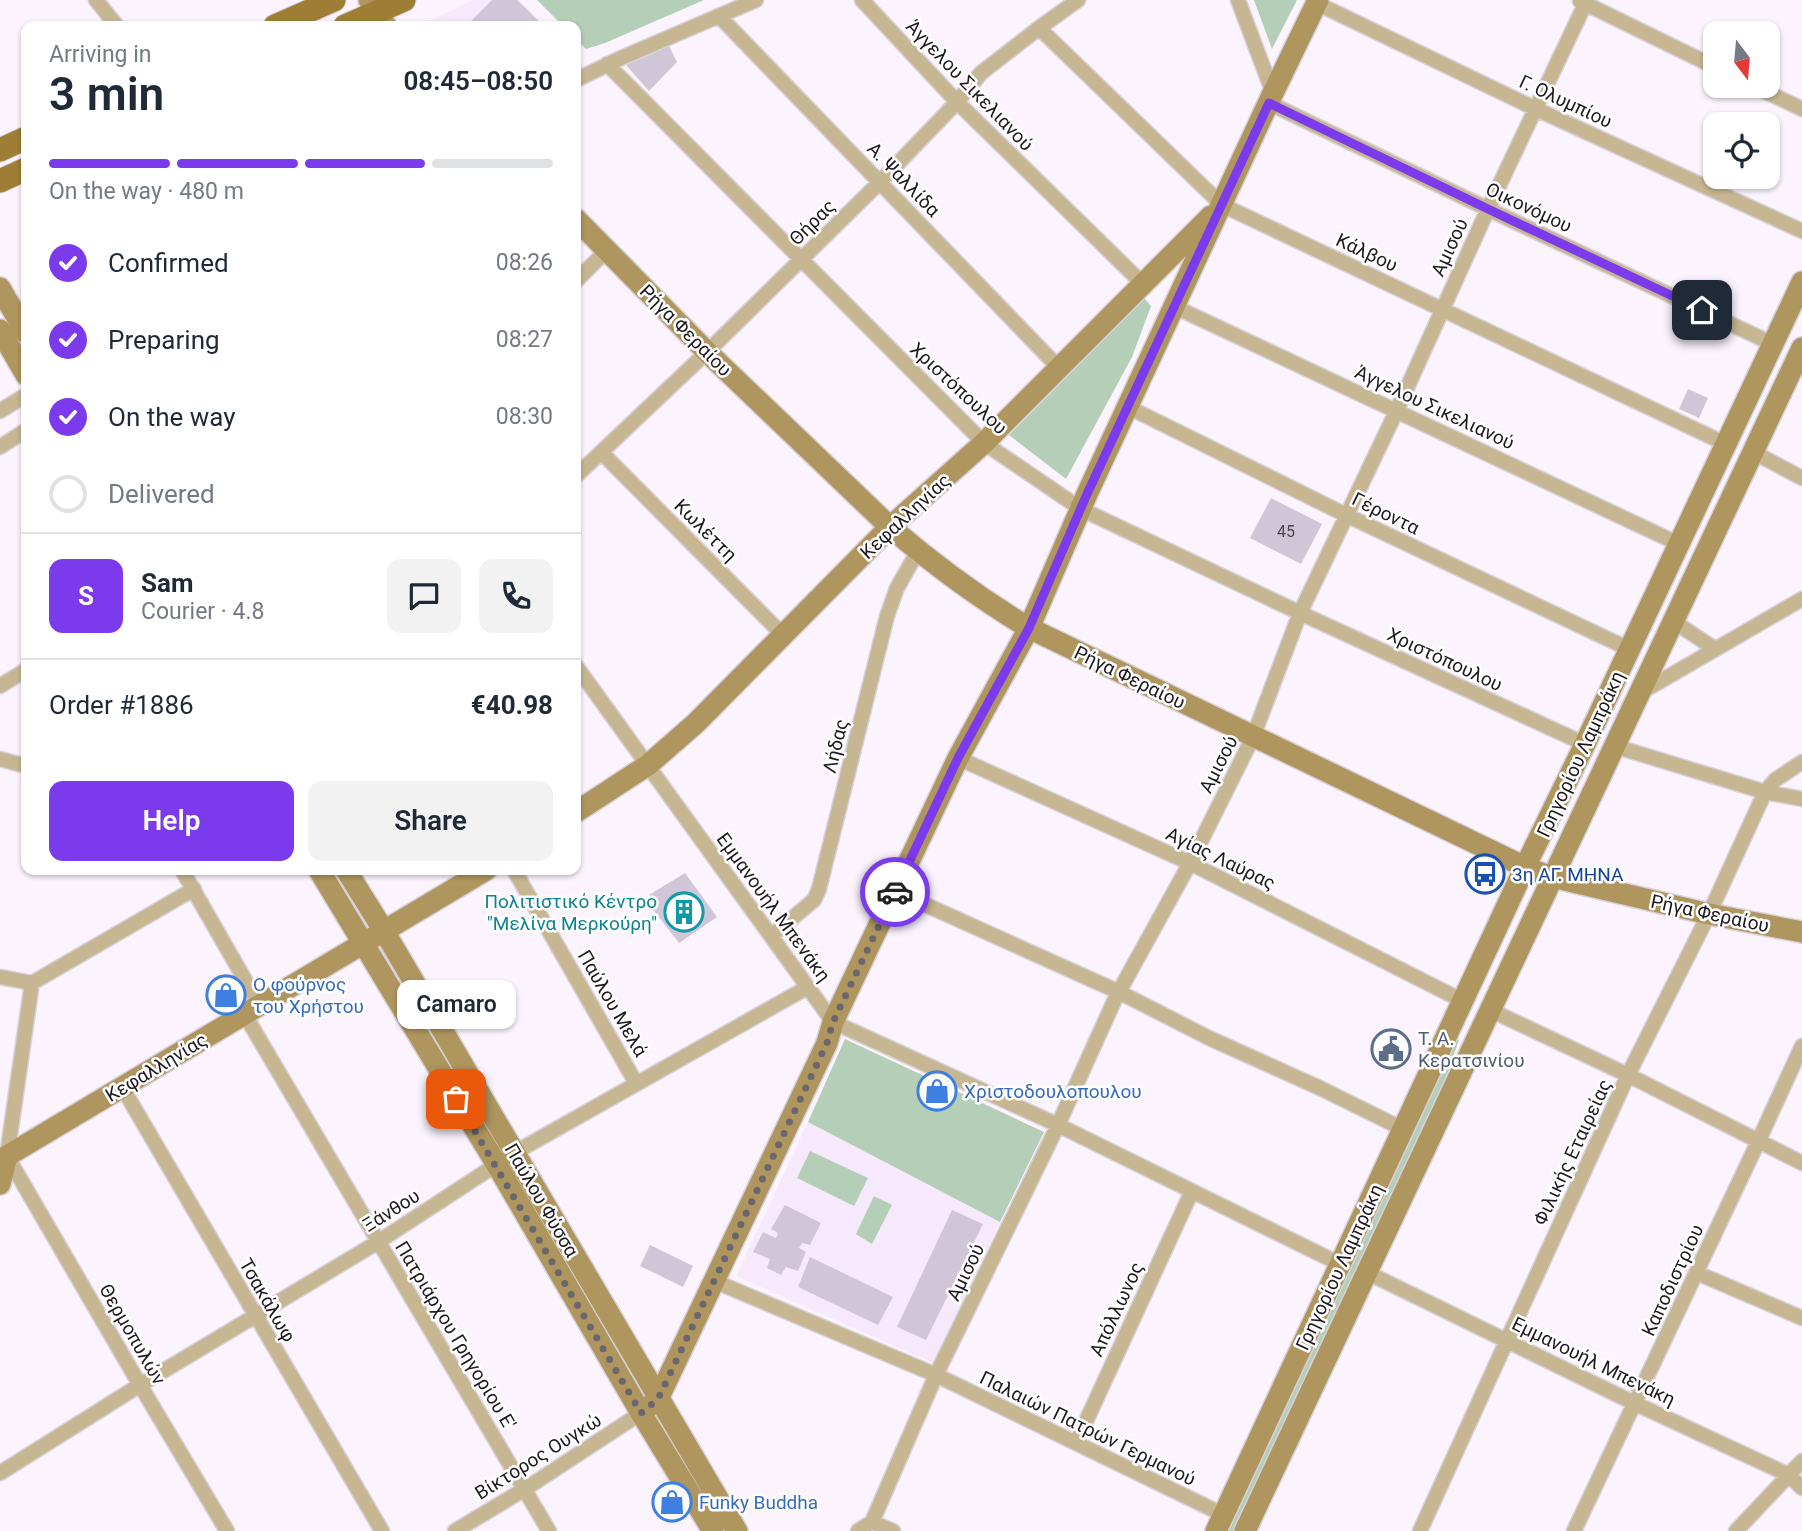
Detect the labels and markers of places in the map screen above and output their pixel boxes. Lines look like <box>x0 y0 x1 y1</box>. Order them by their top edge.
pin <box>1672 280 1732 340</box>
bus stop icon: 3η ΑΓ. ΜΗΝΑ <box>1464 853 1506 895</box>
place label: 3η ΑΓ. ΜΗΝΑ <box>1512 863 1624 886</box>
place label: Πολιτιστικό Κέντρο "Μελίνα Μερκούρη" <box>484 890 657 935</box>
building icon: Πολιτιστικό Κέντρο "Μελίνα Μερκούρη" <box>663 891 705 933</box>
place label: Ο φούρνος του Χρήστου <box>253 973 364 1018</box>
shop icon: Ο φούρνος του Χρήστου <box>205 974 247 1016</box>
callout: Camaro <box>396 980 516 1029</box>
place label: Τ. Α. Κερατσινίου <box>1418 1027 1525 1072</box>
public building icon: Τ. Α. Κερατσινίου <box>1370 1028 1412 1070</box>
pin <box>426 1069 486 1129</box>
shop icon: Χριστοδουλοπουλου <box>916 1070 958 1112</box>
place label: Χριστοδουλοπουλου <box>964 1080 1142 1103</box>
shop icon: Funky Buddha <box>651 1481 693 1523</box>
place label: Funky Buddha <box>699 1491 818 1514</box>

